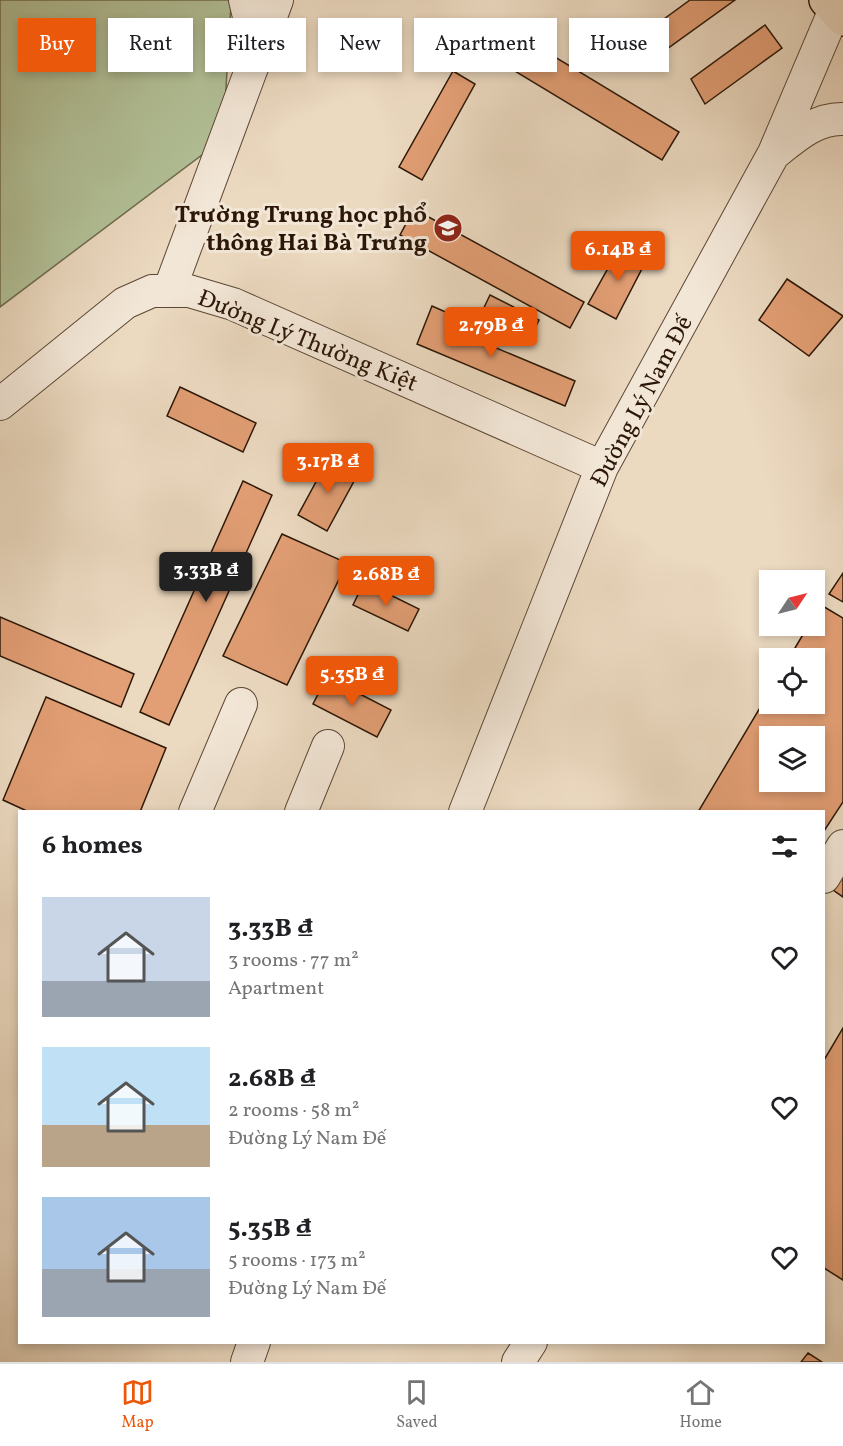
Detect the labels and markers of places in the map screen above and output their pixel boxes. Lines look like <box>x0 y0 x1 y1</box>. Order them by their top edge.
place label: Trường Trung học phổ thông Hai Bà Trưng <box>175 199 427 261</box>
school or university icon: Trường Trung học phổ thông Hai Bà Trưng <box>432 212 464 244</box>
pin: 6.14B ₫ <box>563 231 673 282</box>
pin: 2.79B ₫ <box>436 307 546 358</box>
pin: 3.17B ₫ <box>273 443 383 494</box>
pin: 3.33B ₫ <box>151 552 261 603</box>
pin: 2.68B ₫ <box>331 556 441 607</box>
pin: 5.35B ₫ <box>297 656 407 707</box>

